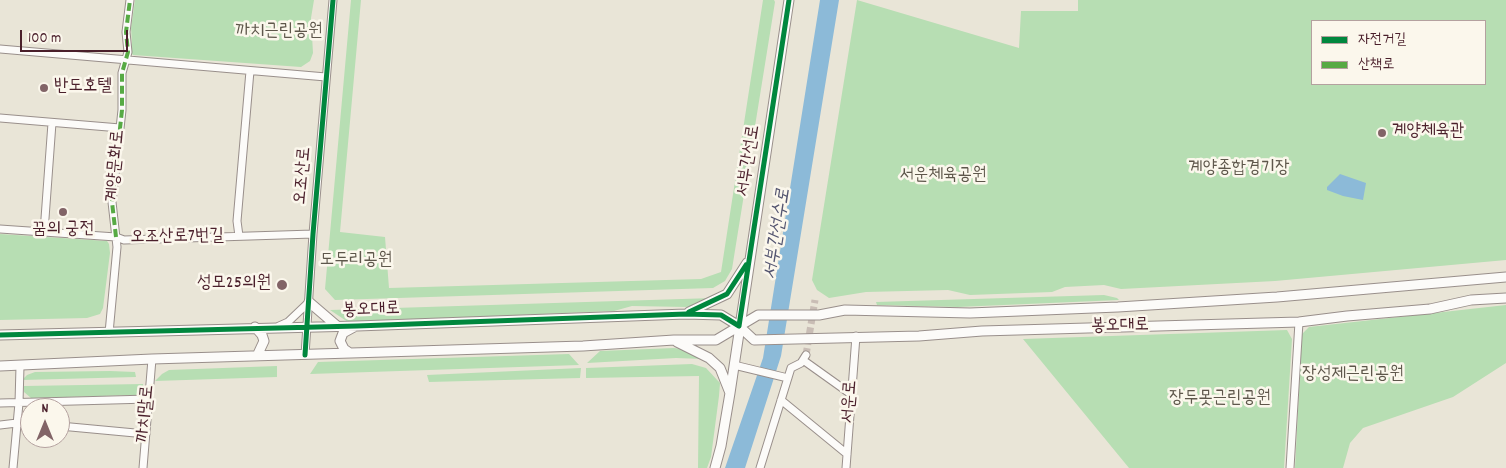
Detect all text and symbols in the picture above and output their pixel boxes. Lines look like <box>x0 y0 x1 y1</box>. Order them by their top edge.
scale bar <box>22 20 130 52</box>
legend <box>1311 20 1486 85</box>
park label: 까치근린공원 <box>236 22 322 44</box>
text: 100 m <box>28 28 61 50</box>
text: 자전거길 <box>1358 29 1406 51</box>
text: 산책로 <box>1358 54 1394 76</box>
place label: 반도호텔 <box>54 77 112 99</box>
marker: 반도호텔 <box>38 82 50 94</box>
place label: 계양체육관 <box>1392 122 1464 144</box>
street label: 서부간선로 <box>734 124 766 198</box>
marker: 계양체육관 <box>1376 127 1388 139</box>
street label: 계양문화로 <box>103 129 131 203</box>
street label: 오조산로 <box>291 146 317 206</box>
park label: 계양종합경기장 <box>1188 159 1290 181</box>
park label: 서운체육공원 <box>900 166 986 188</box>
water label: 서부간선수로 <box>761 187 797 281</box>
marker: 꿈의 궁전 <box>57 206 69 218</box>
place label: 꿈의 궁전 <box>32 220 94 242</box>
street label: 오조산로7번길 <box>130 226 224 250</box>
park label: 도두리공원 <box>320 251 392 273</box>
place label: 성모25의원 <box>197 274 271 296</box>
marker: 성모25의원 <box>275 278 289 292</box>
street label: 봉오대로 <box>342 299 400 323</box>
street label: 봉오대로 <box>1091 316 1149 338</box>
park label: 장성제근린공원 <box>1302 365 1404 387</box>
street label: 서운로 <box>839 380 863 424</box>
street label: 까치말로 <box>134 384 160 444</box>
park label: 장두못근린공원 <box>1169 389 1271 411</box>
north arrow <box>20 398 70 448</box>
text: N <box>42 399 48 419</box>

